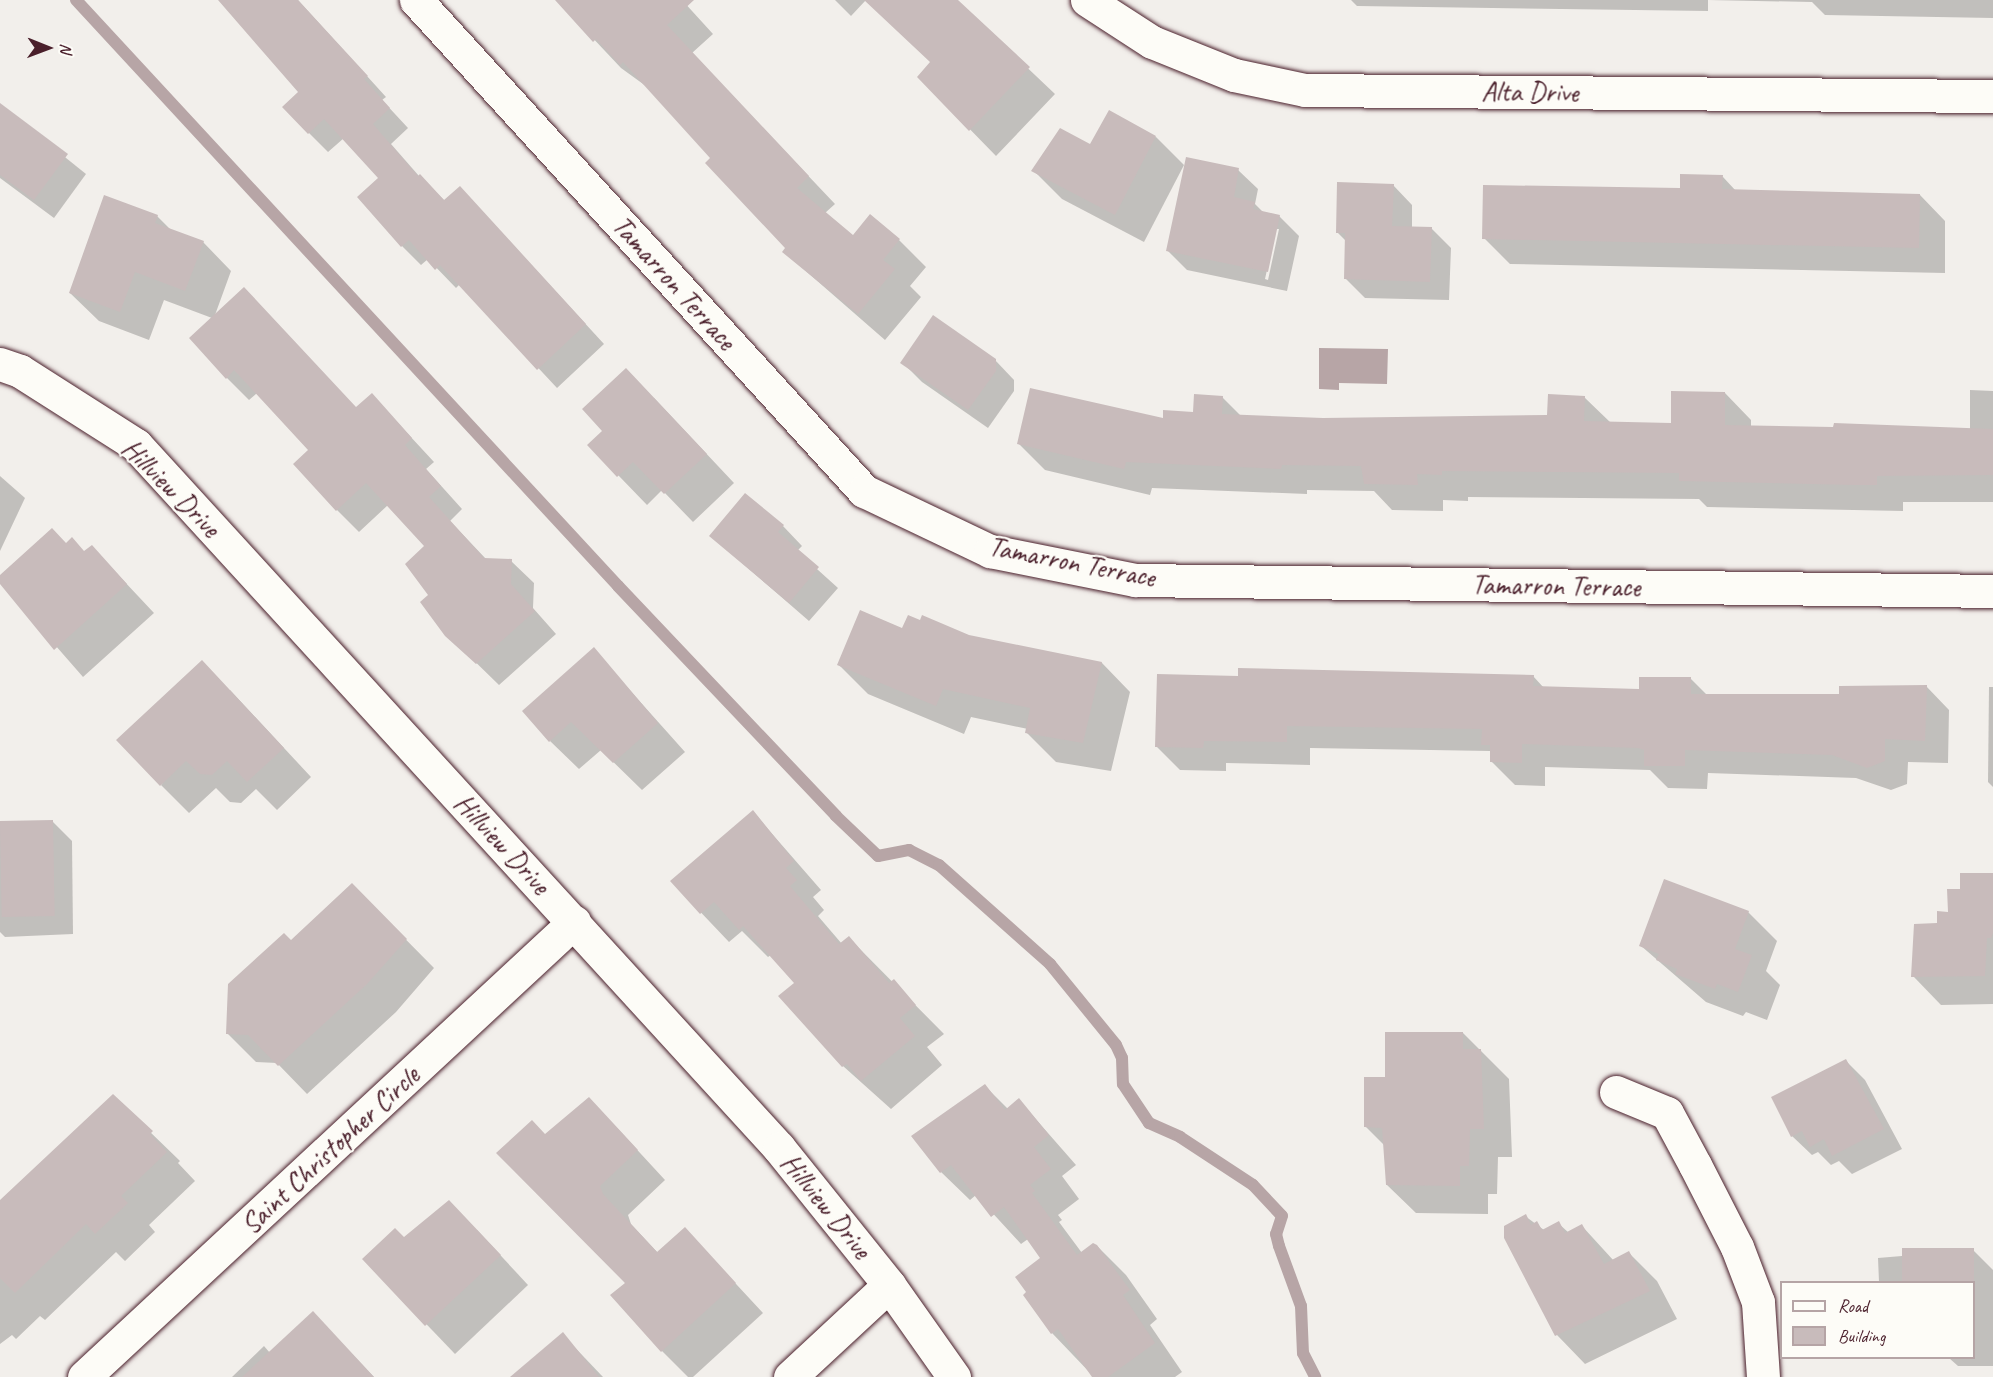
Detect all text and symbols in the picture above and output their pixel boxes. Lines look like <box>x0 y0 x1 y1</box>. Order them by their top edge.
north arrow <box>18 18 78 78</box>
text: N <box>56 43 76 53</box>
street label: Alta Drive <box>1481 74 1579 110</box>
street label: Tamarron Terrace <box>605 209 743 357</box>
street label: Hillview Drive <box>115 432 227 544</box>
street label: Tamarron Terrace <box>986 529 1158 595</box>
street label: Tamarron Terrace <box>1471 568 1641 604</box>
street label: Hillview Drive <box>447 787 557 901</box>
street label: Saint Christopher Circle <box>234 1059 426 1241</box>
street label: Hillview Drive <box>773 1147 879 1265</box>
legend <box>1780 1281 1975 1359</box>
text: Road <box>1838 1295 1868 1317</box>
text: Building <box>1838 1325 1885 1347</box>

